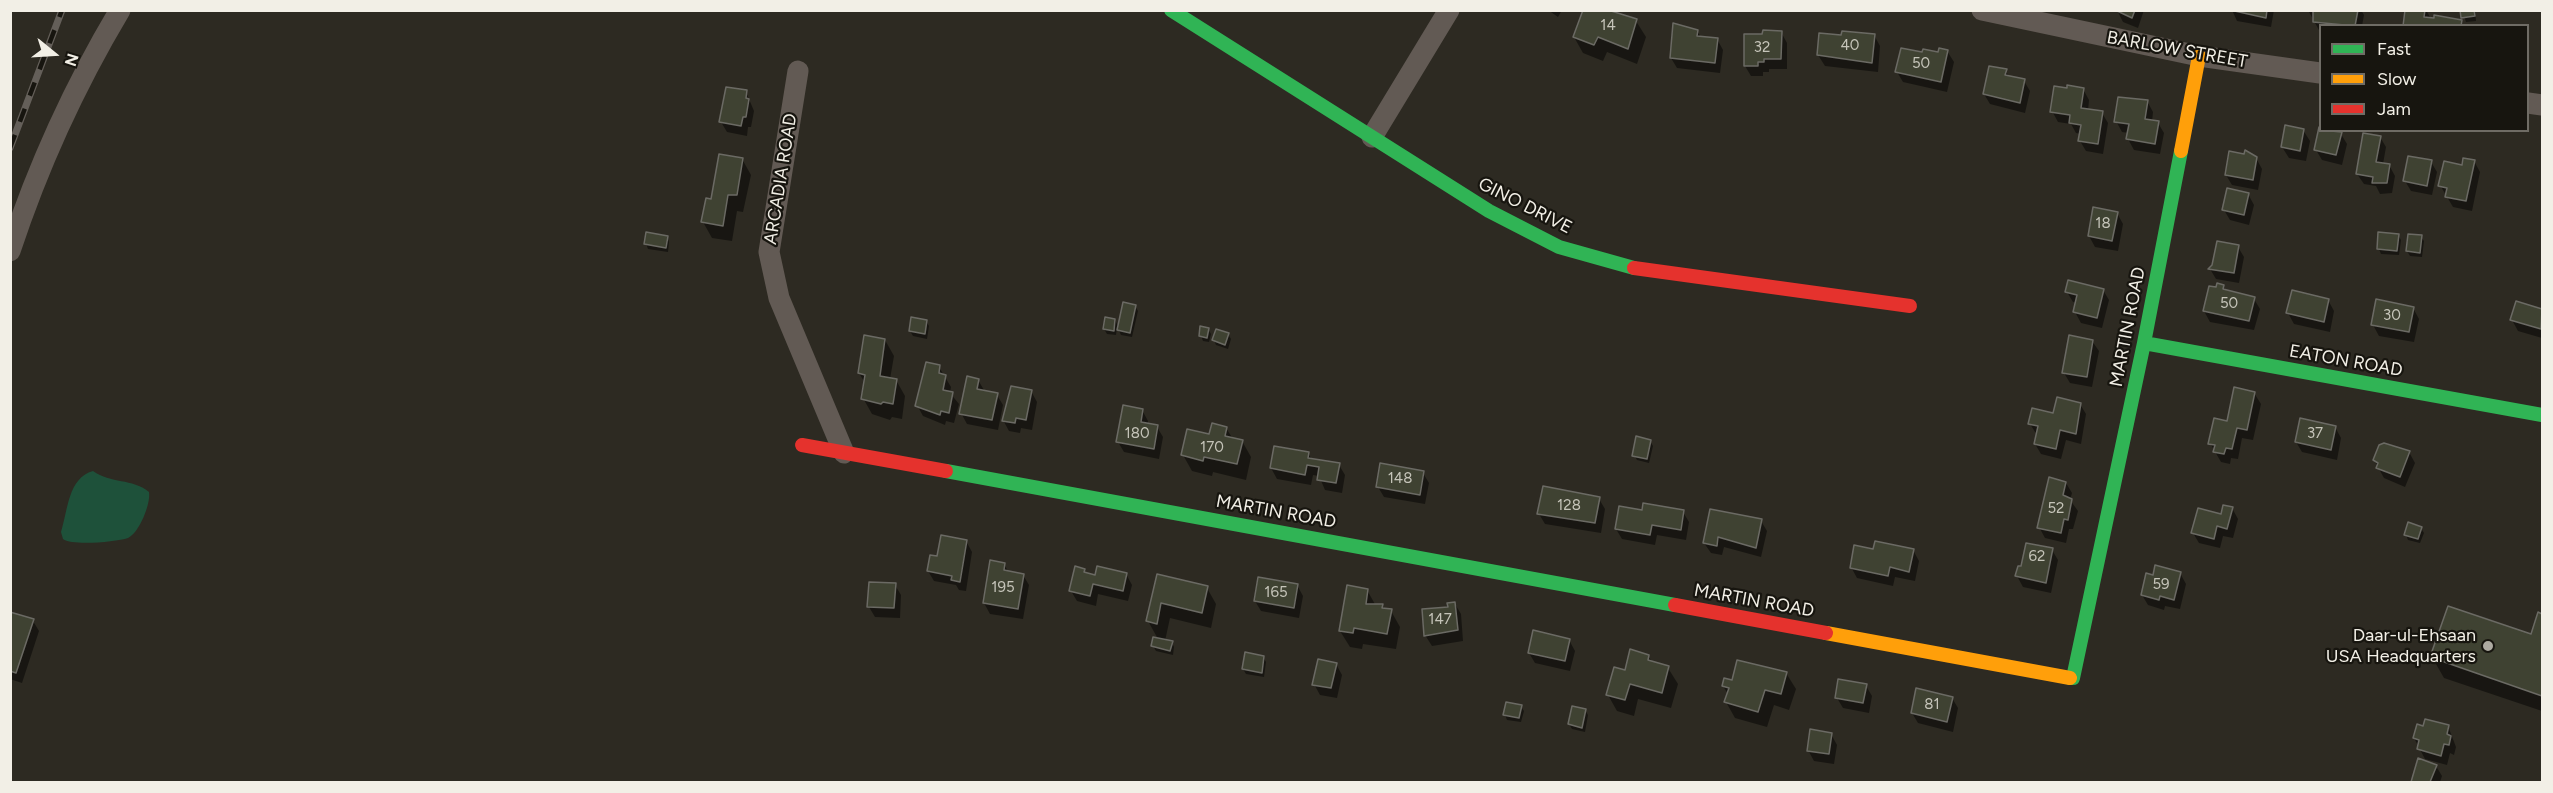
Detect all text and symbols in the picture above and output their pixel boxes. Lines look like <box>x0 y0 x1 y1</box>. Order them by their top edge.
house number: 14 <box>1600 17 1616 35</box>
north arrow <box>24 24 84 84</box>
legend <box>2319 24 2529 132</box>
street label: BARLOW STREET <box>2105 27 2249 73</box>
house number: 40 <box>1841 37 1859 55</box>
text: Fast <box>2377 38 2411 60</box>
house number: 32 <box>1754 39 1770 57</box>
text: N <box>61 51 83 69</box>
house number: 50 <box>1912 55 1930 73</box>
text: Slow <box>2377 68 2416 90</box>
text: Jam <box>2377 98 2411 120</box>
street label: ARCADIA ROAD <box>760 112 802 246</box>
street label: GINO DRIVE <box>1475 173 1575 239</box>
house number: 18 <box>2095 215 2111 233</box>
street label: MARTIN ROAD <box>2106 265 2150 389</box>
house number: 50 <box>2220 295 2238 313</box>
house number: 30 <box>2383 307 2401 325</box>
street label: EATON ROAD <box>2288 340 2404 382</box>
house number: 180 <box>1124 425 1150 443</box>
house number: 37 <box>2307 425 2323 443</box>
house number: 170 <box>1200 439 1224 457</box>
house number: 148 <box>1388 470 1412 488</box>
street label: MARTIN ROAD <box>1214 491 1338 533</box>
house number: 128 <box>1557 497 1581 515</box>
house number: 52 <box>2047 500 2065 518</box>
house number: 62 <box>2029 548 2045 566</box>
house number: 59 <box>2152 576 2170 594</box>
house number: 195 <box>991 579 1015 597</box>
street label: MARTIN ROAD <box>1692 580 1816 622</box>
house number: 165 <box>1264 584 1288 602</box>
house number: 147 <box>1428 611 1452 629</box>
place label: Daar-ul-Ehsaan USA Headquarters <box>2326 625 2476 668</box>
marker: Daar-ul-Ehsaan USA Headquarters <box>2481 639 2495 653</box>
house number: 81 <box>1924 696 1940 714</box>

